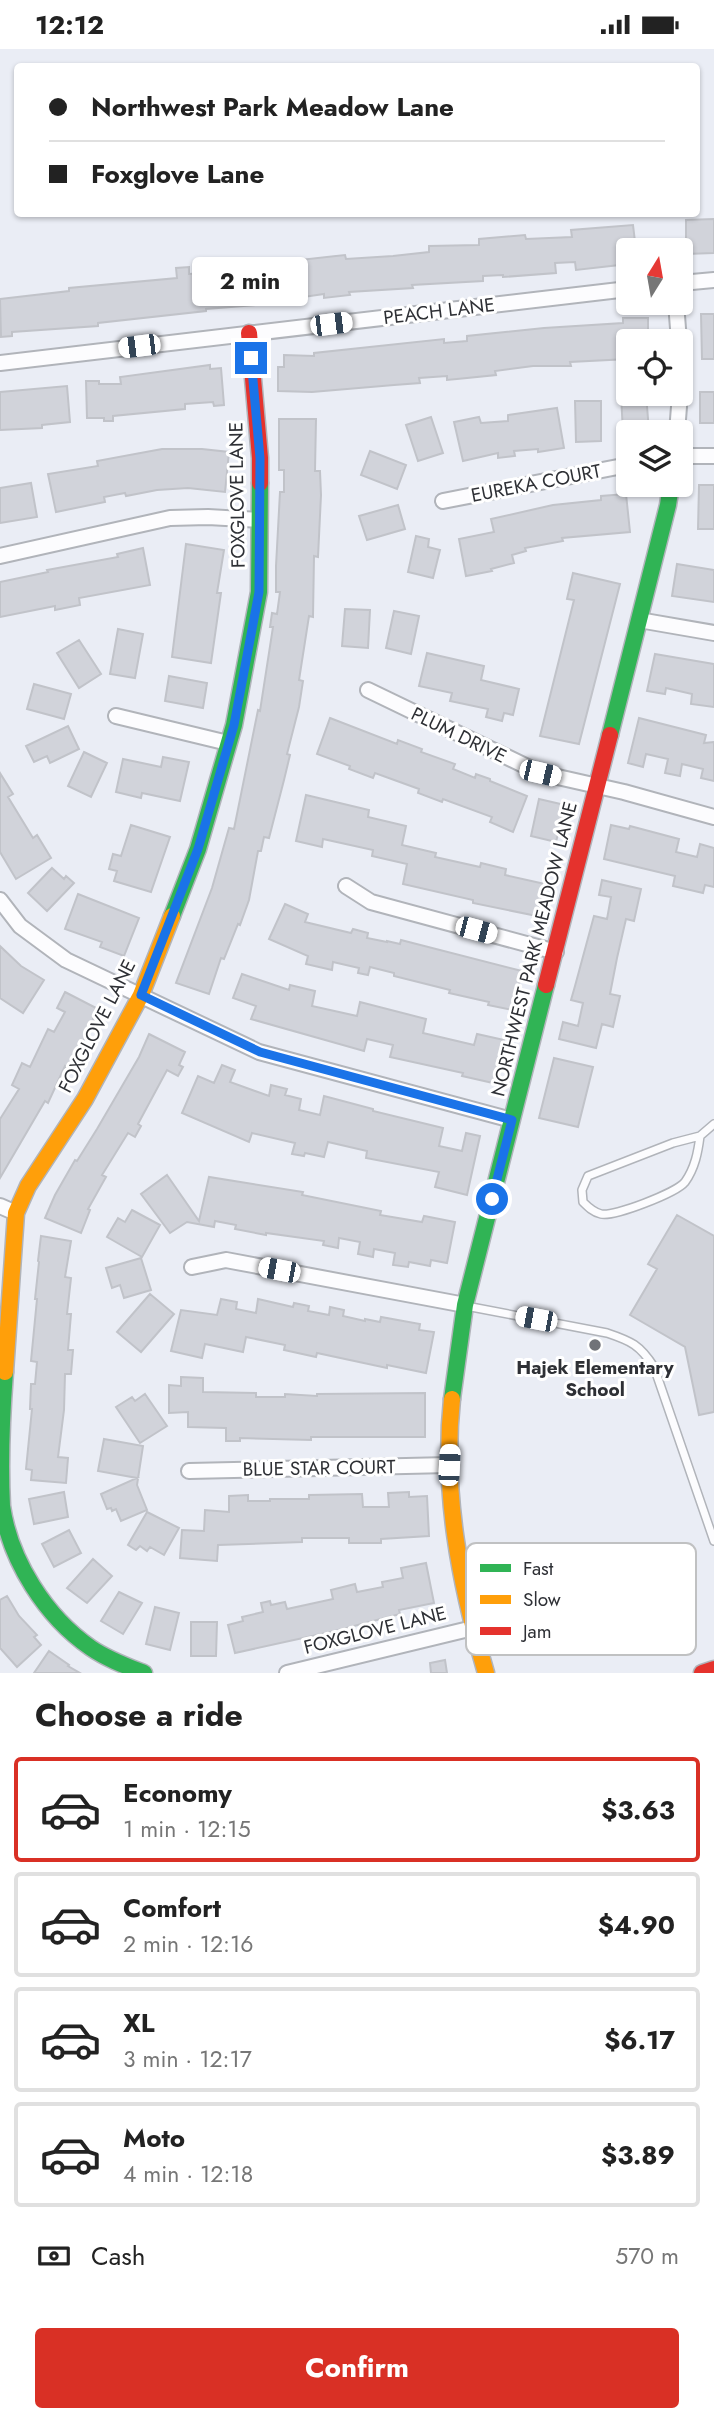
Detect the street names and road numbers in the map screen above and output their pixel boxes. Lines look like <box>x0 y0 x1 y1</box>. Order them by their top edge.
street label: PEACH LANE <box>382 291 496 331</box>
street label: FOXGLOVE LANE <box>222 422 252 568</box>
street label: EUREKA COURT <box>469 457 603 509</box>
street label: PLUM DRIVE <box>407 700 511 770</box>
street label: NORTHWEST PARK MEADOW LANE <box>484 799 584 1099</box>
street label: FOXGLOVE LANE <box>52 955 142 1097</box>
street label: BLUE STAR COURT <box>242 1453 396 1483</box>
street label: FOXGLOVE LANE <box>301 1599 449 1661</box>

